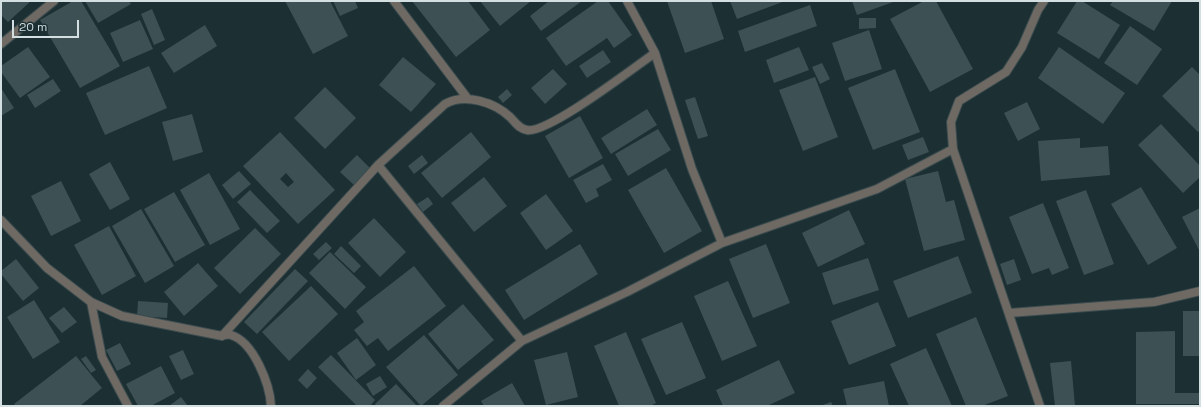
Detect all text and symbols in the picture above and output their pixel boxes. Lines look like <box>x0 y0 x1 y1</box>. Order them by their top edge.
scale bar <box>14 12 81 38</box>
text: 20 m <box>19 19 47 35</box>

